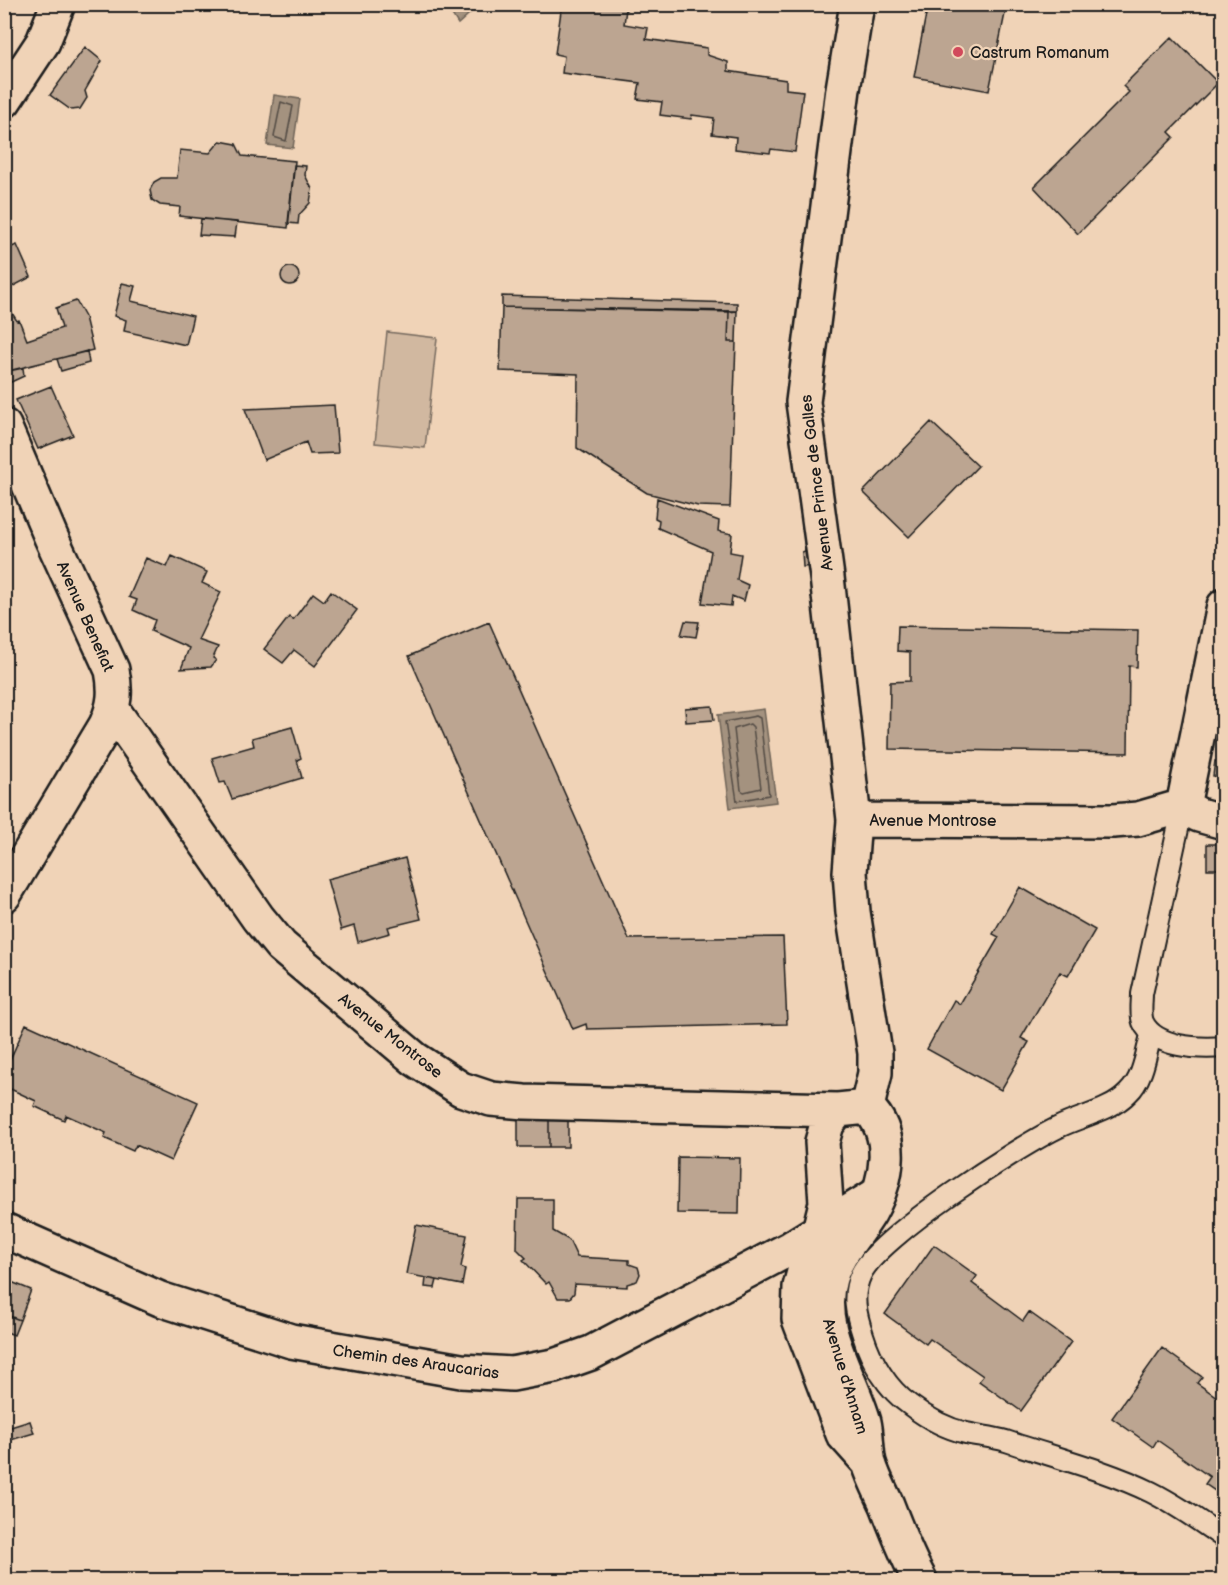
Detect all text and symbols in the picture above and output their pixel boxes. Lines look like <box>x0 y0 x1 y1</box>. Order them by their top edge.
place label: Castrum Romanum <box>970 44 1109 63</box>
marker: Castrum Romanum <box>951 45 965 59</box>
street label: Avenue Prince de Galles <box>797 394 838 572</box>
street label: Avenue Benefiat <box>52 559 117 675</box>
street label: Avenue Montrose <box>870 812 997 831</box>
street label: Avenue Montrose <box>334 990 446 1083</box>
street label: Avenue d'Annam <box>818 1316 871 1437</box>
street label: Chemin des Araucarias <box>331 1341 500 1384</box>

